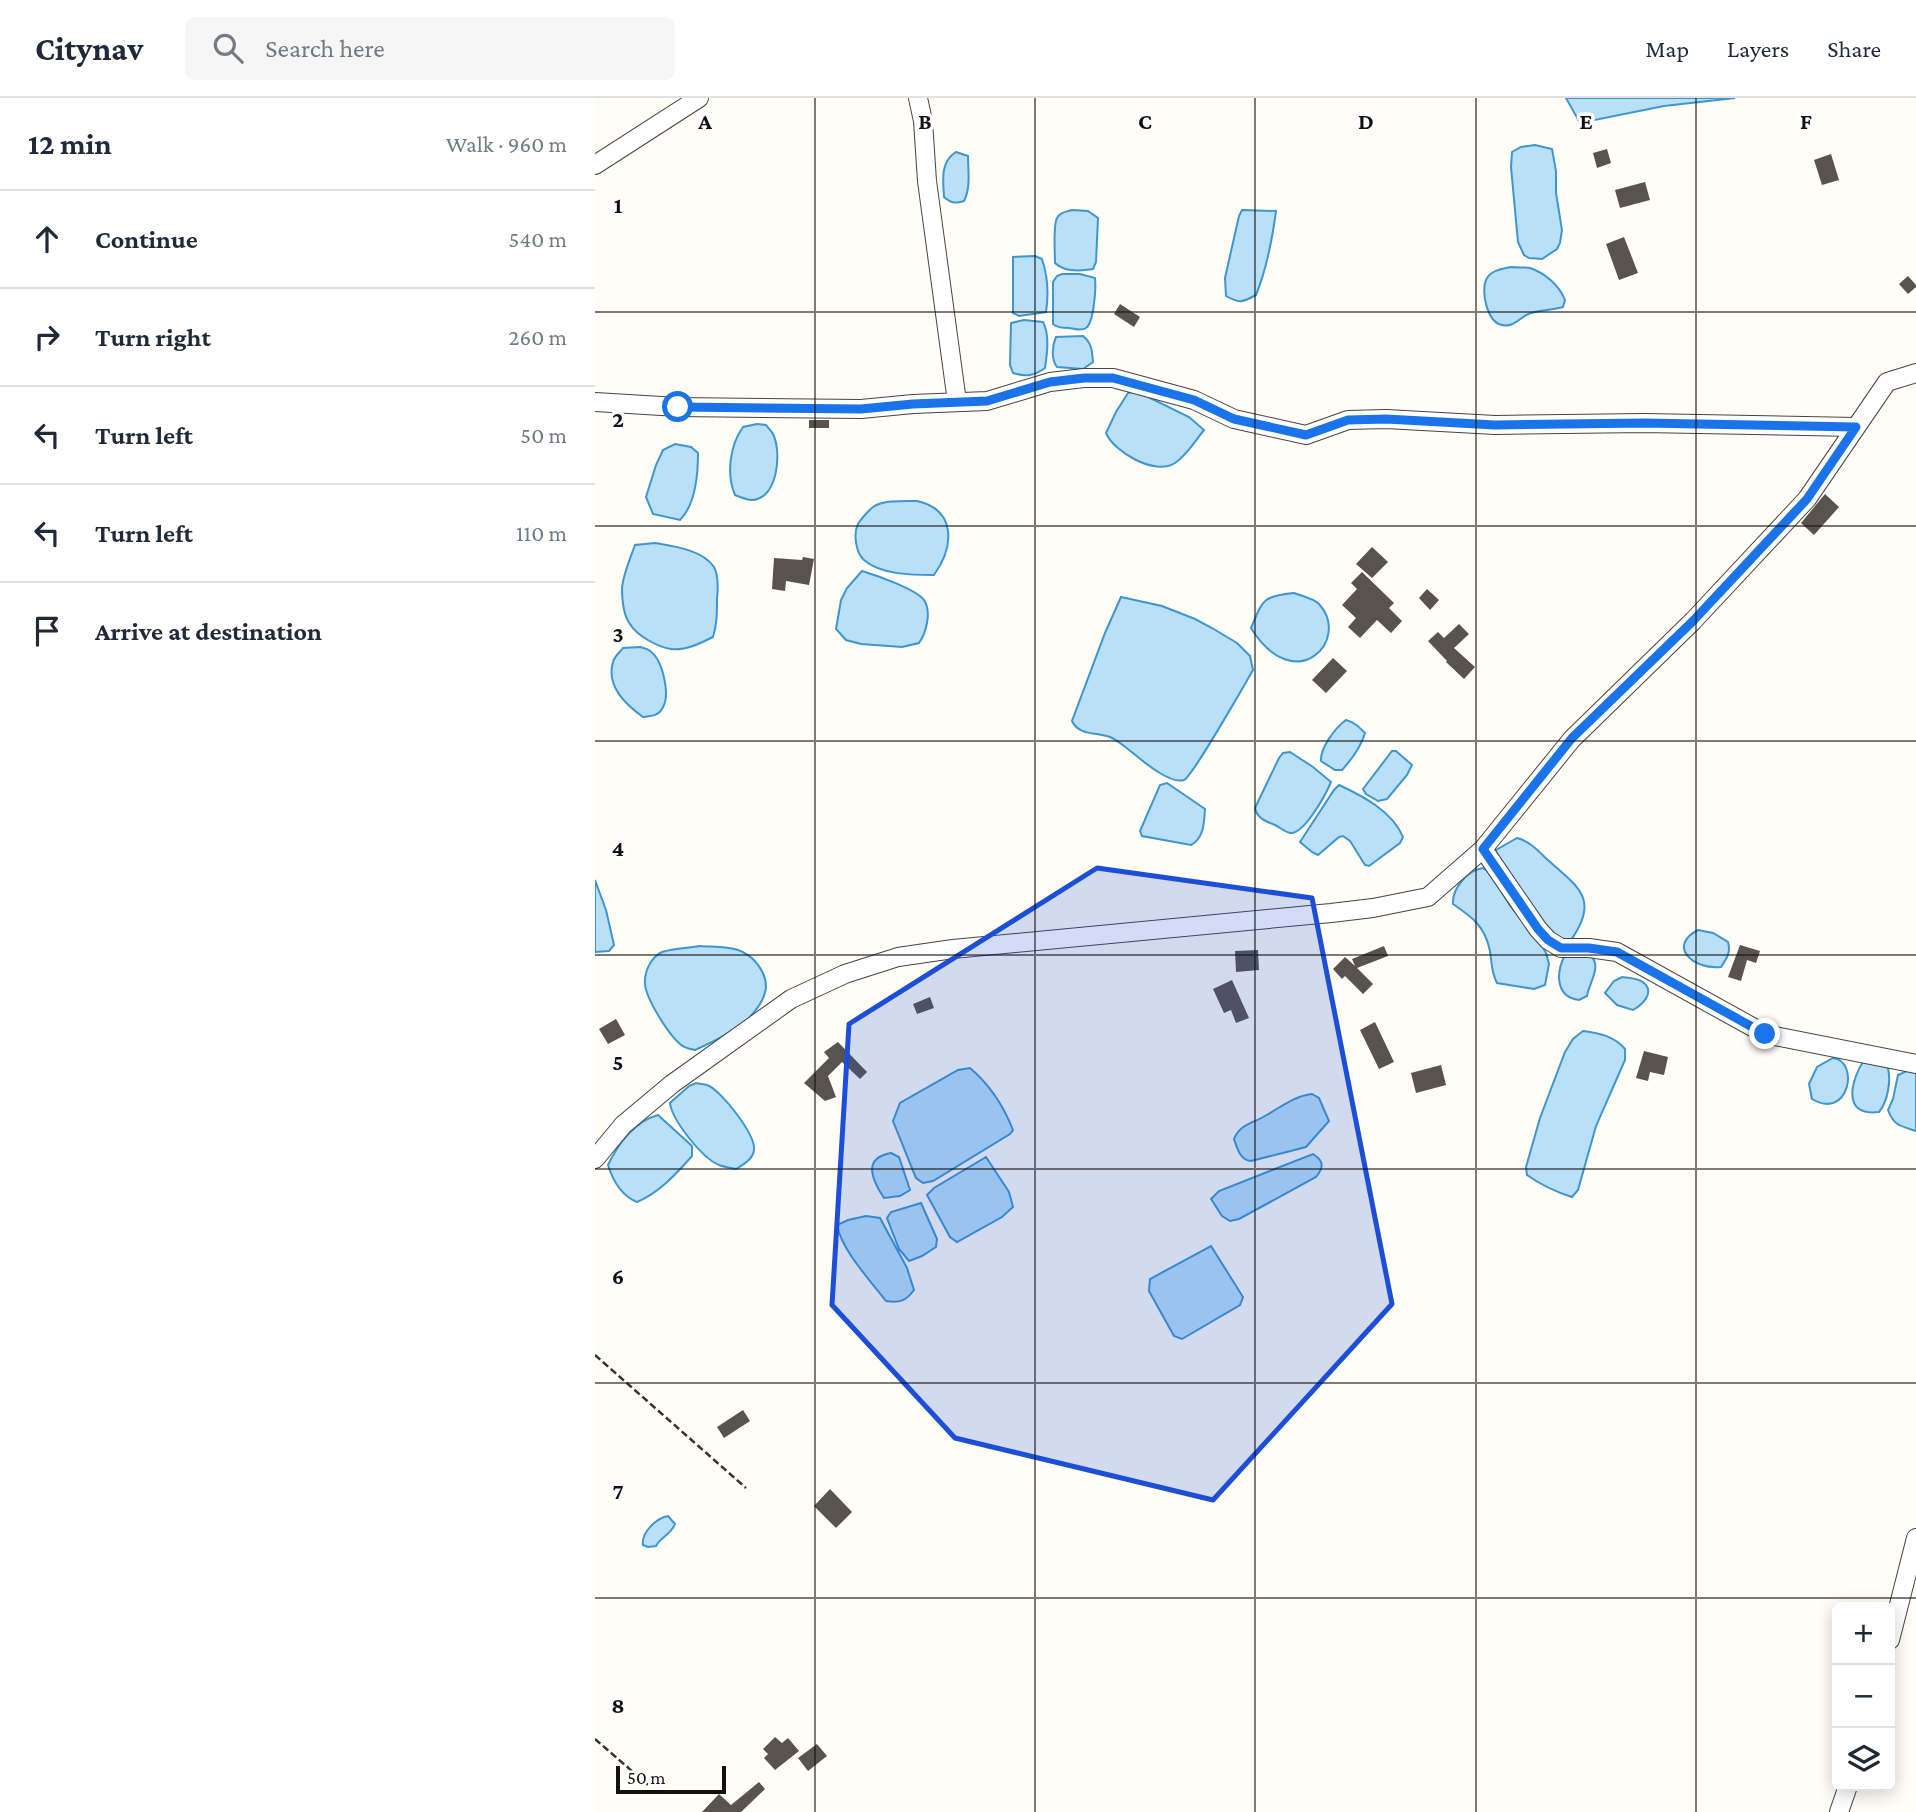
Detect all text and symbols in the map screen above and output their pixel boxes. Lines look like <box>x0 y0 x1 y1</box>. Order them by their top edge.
search box <box>185 17 675 80</box>
icon: search <box>209 29 247 67</box>
text: Citynav <box>35 30 143 67</box>
text: Search here <box>265 34 385 63</box>
text: Map <box>1645 35 1689 62</box>
text: Layers <box>1727 35 1789 62</box>
text: Share <box>1827 35 1881 62</box>
text: A <box>697 108 712 134</box>
text: B <box>918 108 932 134</box>
text: C <box>1138 108 1152 134</box>
text: D <box>1358 108 1374 134</box>
text: E <box>1579 108 1593 134</box>
text: F <box>1800 108 1812 134</box>
text: 12 min <box>28 127 112 160</box>
text: Walk · 960 m <box>446 131 567 157</box>
text: 1 <box>614 192 623 218</box>
icon: ahead <box>28 220 66 258</box>
text: Continue <box>95 225 198 254</box>
text: 540 m <box>509 226 567 252</box>
icon: right <box>28 318 66 356</box>
text: Turn right <box>95 323 211 352</box>
text: 260 m <box>509 324 567 350</box>
route start <box>662 391 693 422</box>
text: 2 <box>612 406 624 432</box>
icon: left <box>28 416 66 454</box>
text: Turn left <box>95 421 193 450</box>
text: 50 m <box>520 422 567 448</box>
icon: left <box>28 514 66 552</box>
text: Turn left <box>95 519 193 548</box>
text: 110 m <box>516 520 567 546</box>
icon: arrive <box>28 612 66 650</box>
text: Arrive at destination <box>95 617 322 646</box>
text: 3 <box>612 621 624 647</box>
text: 4 <box>612 835 624 861</box>
route end <box>1749 1018 1780 1049</box>
text: 5 <box>612 1049 624 1075</box>
text: 6 <box>612 1263 624 1289</box>
text: 7 <box>612 1478 624 1504</box>
map controls <box>1832 1602 1895 1791</box>
button: + <box>1832 1602 1895 1665</box>
button: − <box>1832 1665 1895 1728</box>
text: 8 <box>611 1692 625 1718</box>
button: layers <box>1832 1728 1895 1791</box>
scale bar <box>616 1763 726 1795</box>
text: 50 m <box>627 1767 666 1788</box>

